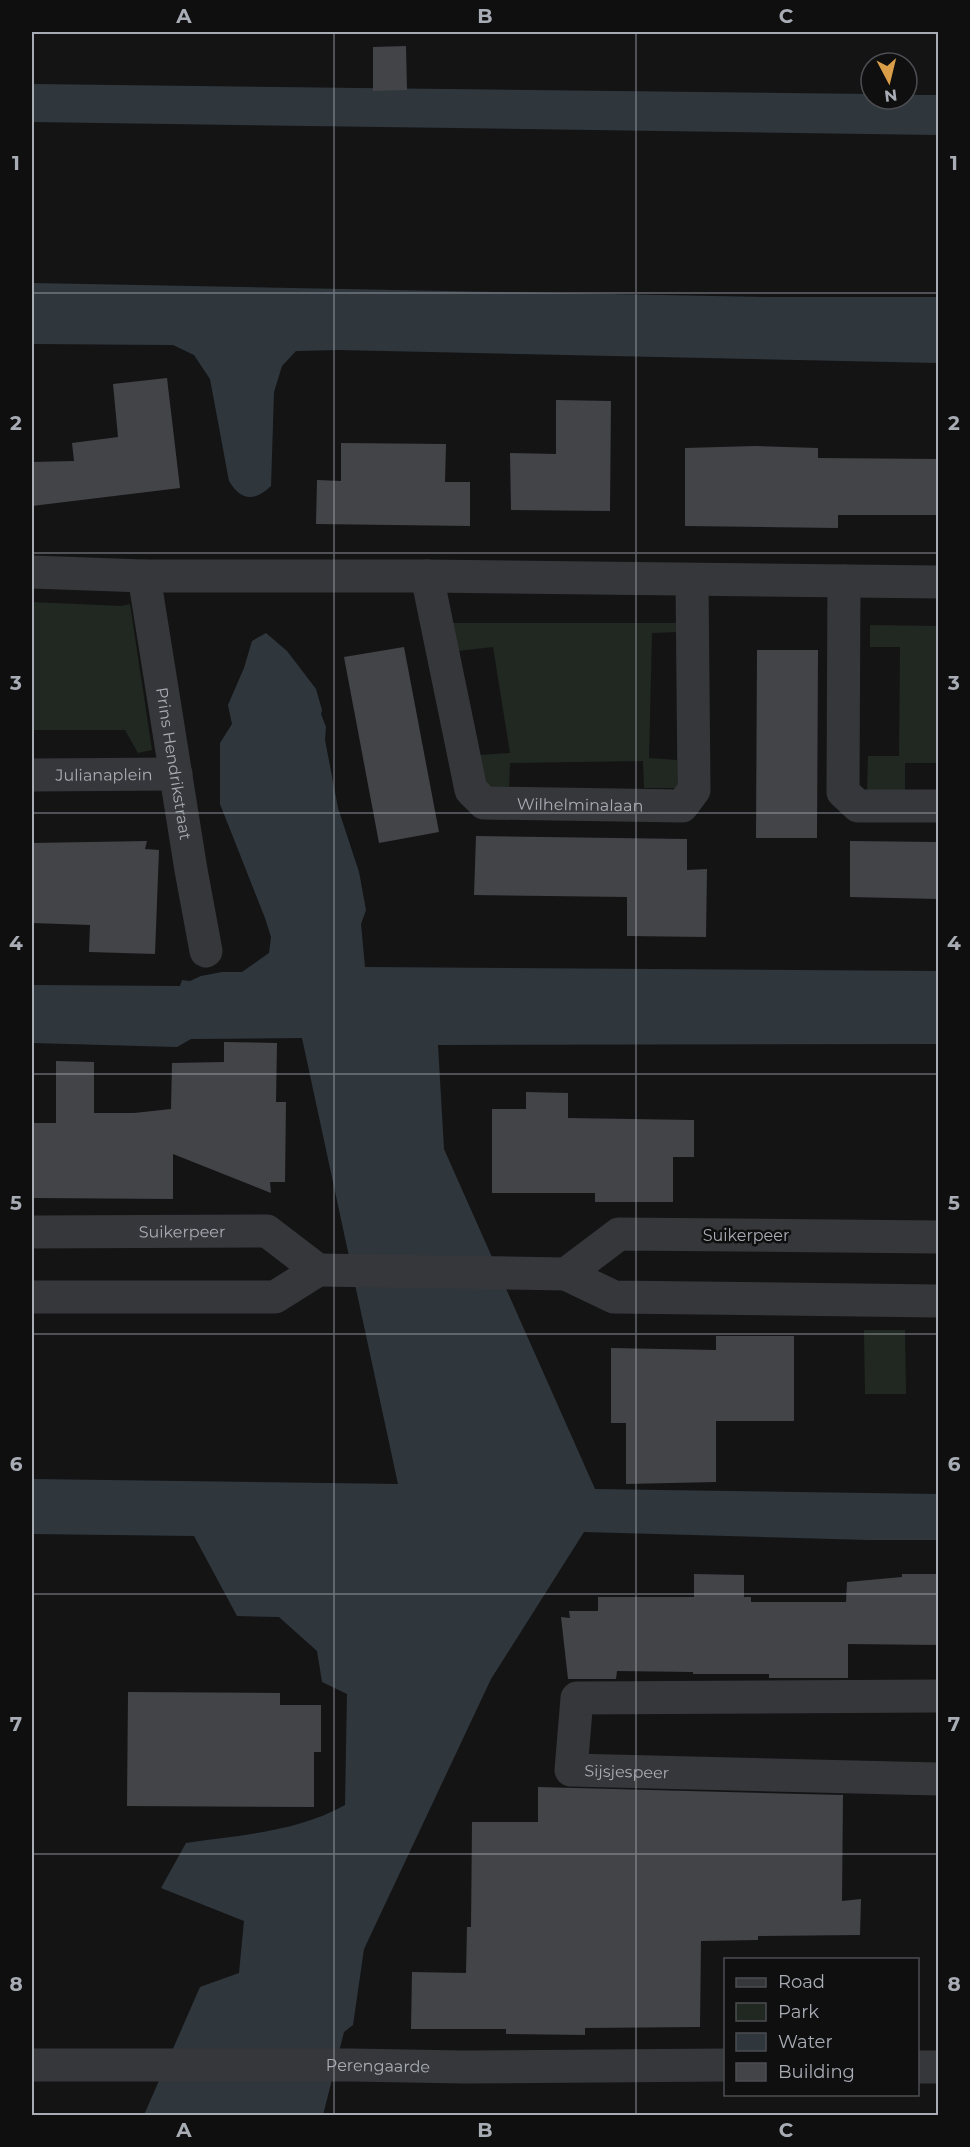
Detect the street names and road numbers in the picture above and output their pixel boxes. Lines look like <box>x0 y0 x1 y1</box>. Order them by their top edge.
street label: Prins Hendrikstraat <box>152 686 196 842</box>
street label: Julianaplein <box>54 765 153 784</box>
street label: Wilhelminalaan <box>517 794 644 815</box>
street label: Suikerpeer <box>139 1222 225 1241</box>
street label: Suikerpeer <box>703 1226 789 1245</box>
street label: Sijsjespeer <box>584 1761 669 1782</box>
street label: Perengaarde <box>326 2056 430 2076</box>

